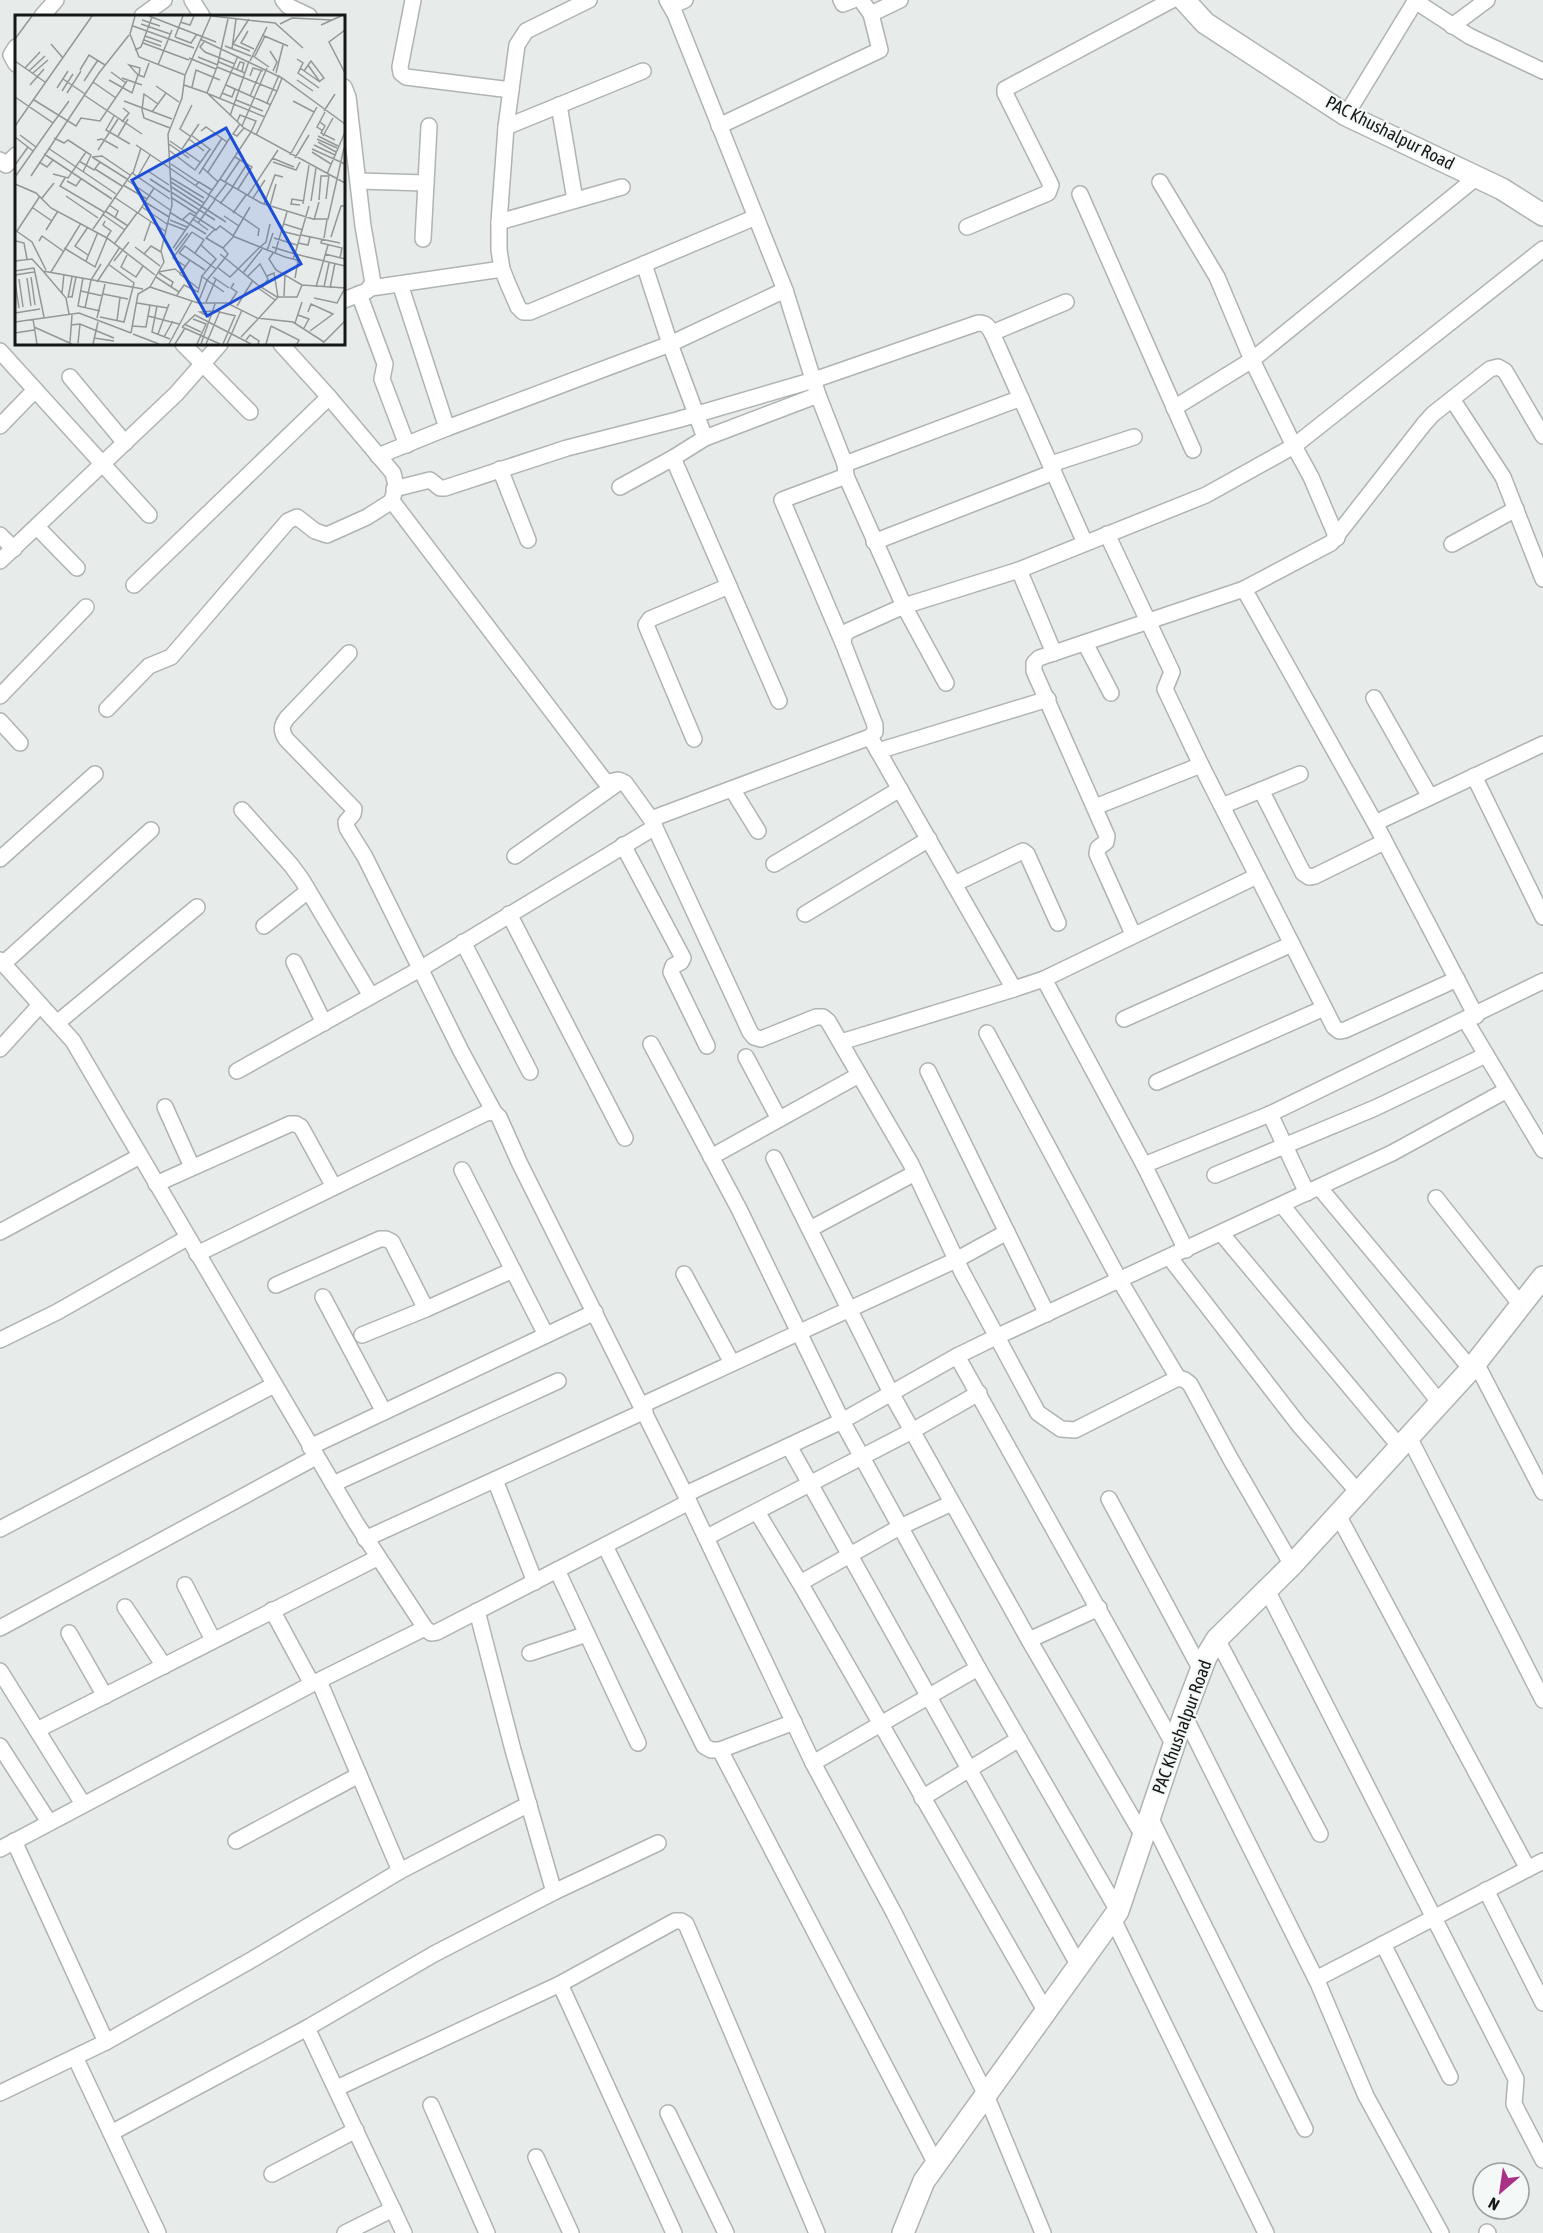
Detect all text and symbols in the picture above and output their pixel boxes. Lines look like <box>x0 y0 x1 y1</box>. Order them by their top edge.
inset map <box>15 15 345 345</box>
street label: PAC Khushalpur Road <box>1322 91 1458 174</box>
street label: PAC Khushalpur Road <box>1147 1657 1216 1797</box>
north arrow <box>1471 2161 1531 2221</box>
text: N <box>1485 2194 1502 2214</box>

